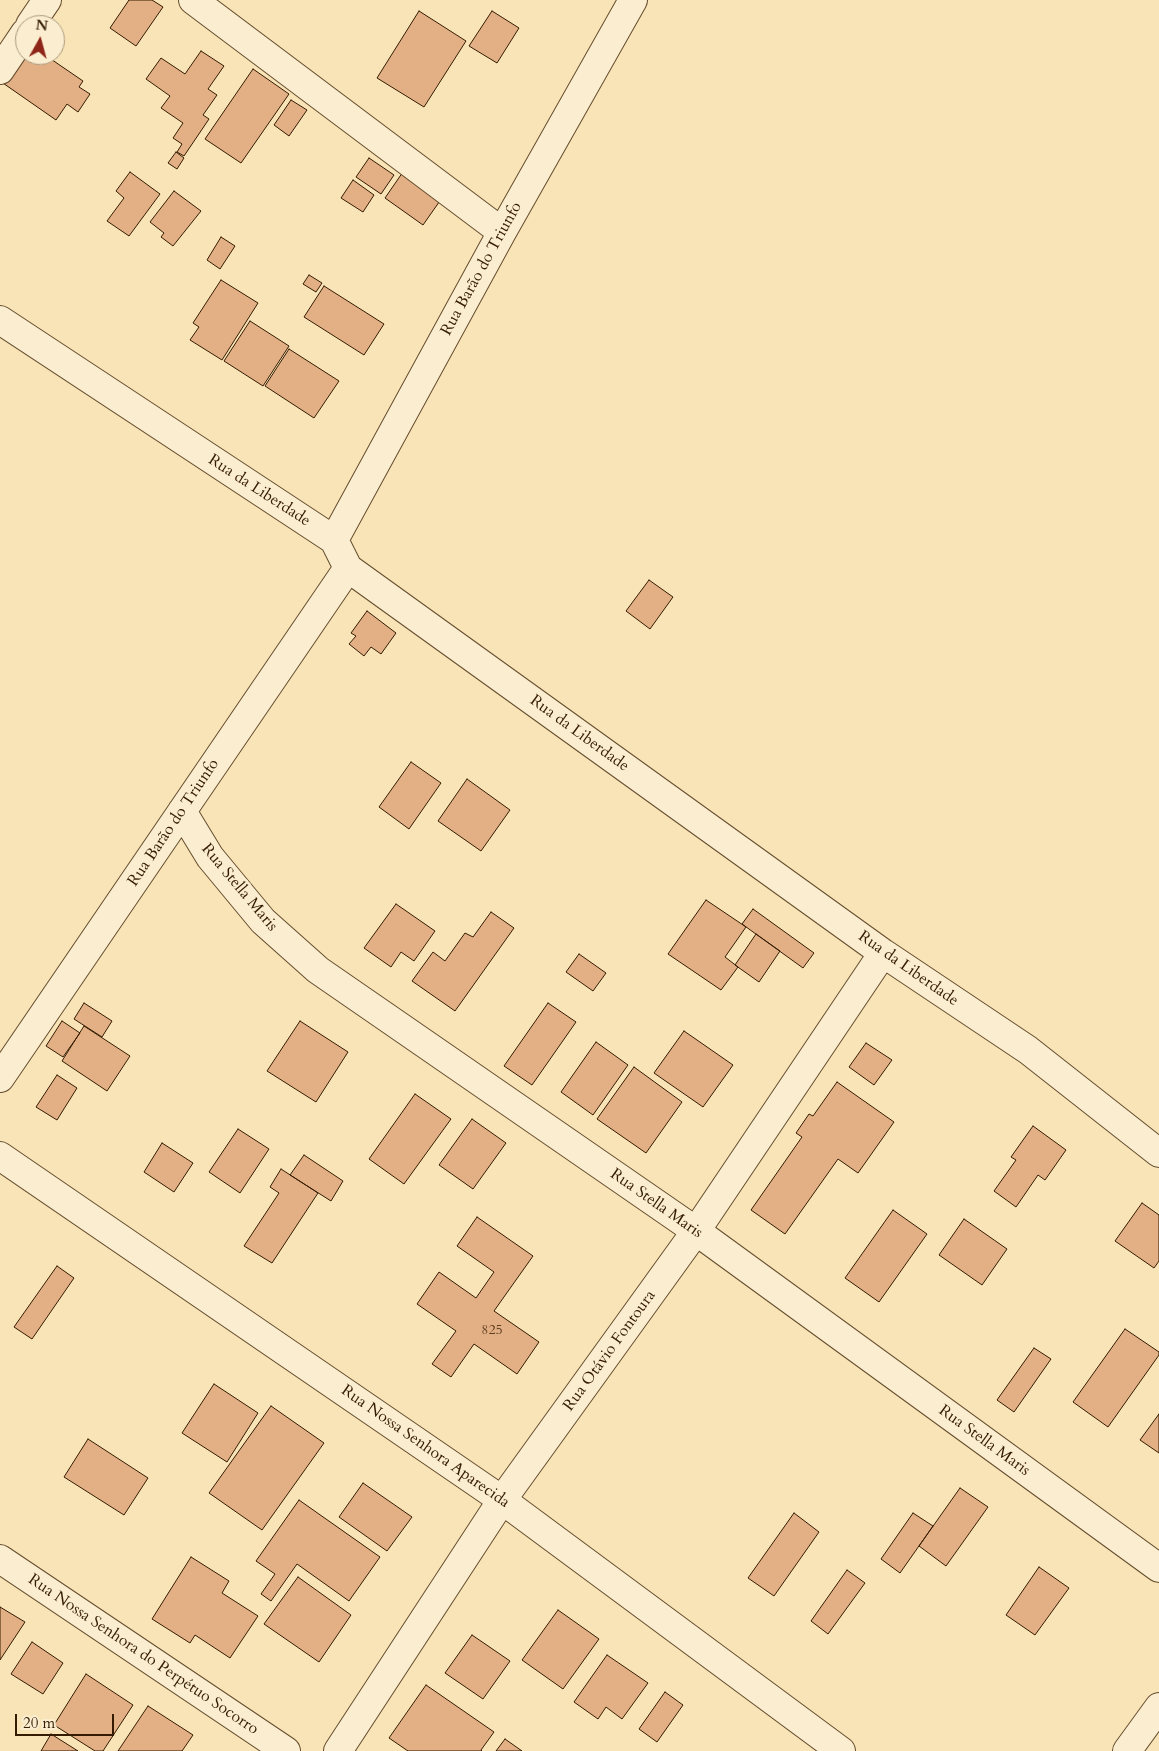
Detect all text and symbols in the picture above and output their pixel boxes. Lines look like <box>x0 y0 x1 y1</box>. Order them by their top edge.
north arrow <box>15 15 65 65</box>
text: N <box>35 15 49 36</box>
street label: Rua Barão do Triunfo <box>437 199 527 339</box>
street label: Rua da Liberdade <box>204 451 314 531</box>
street label: Rua da Liberdade <box>526 692 632 776</box>
street label: Rua Barão do Triunfo <box>124 756 224 890</box>
street label: Rua Stella Maris <box>197 840 281 936</box>
street label: Rua da Liberdade <box>854 927 962 1011</box>
street label: Rua Stella Maris <box>606 1165 706 1243</box>
street label: Rua Otávio Fontoura <box>560 1287 660 1415</box>
house number: 825 <box>481 1323 503 1339</box>
street label: Rua Nossa Senhora Aparecida <box>337 1381 513 1513</box>
street label: Rua Stella Maris <box>934 1401 1034 1481</box>
street label: Rua Nossa Senhora do Perpétuo Socorro <box>24 1571 262 1739</box>
scale bar <box>18 1704 116 1736</box>
text: 20 m <box>23 1713 55 1733</box>

